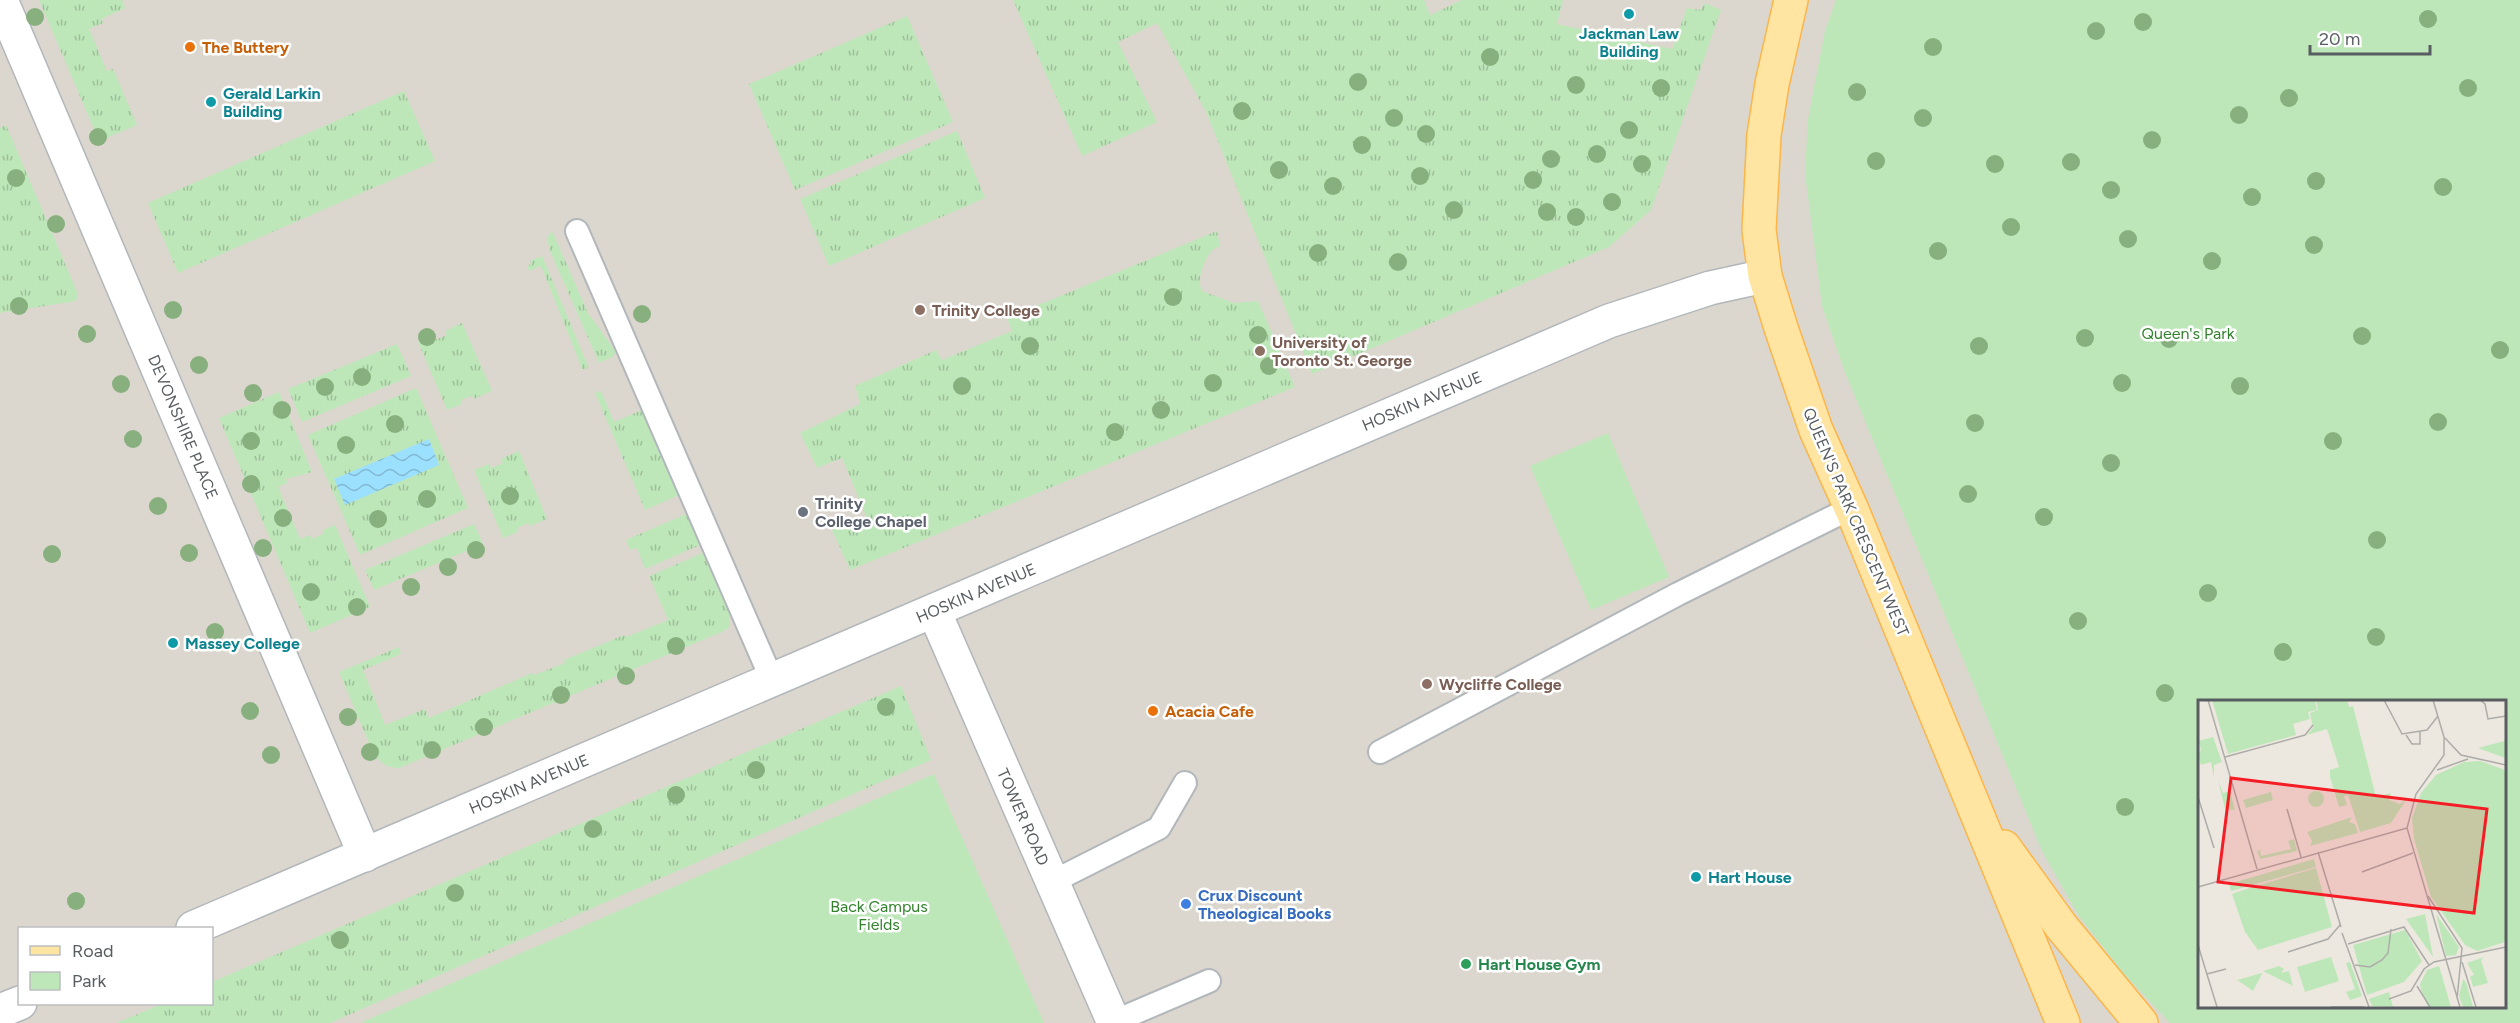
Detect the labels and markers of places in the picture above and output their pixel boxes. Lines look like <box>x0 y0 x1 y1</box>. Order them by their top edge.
marker: Jackman Law Building <box>1622 7 1636 21</box>
place label: Jackman Law Building <box>1579 24 1680 61</box>
place label: The Buttery <box>202 38 290 57</box>
marker: The Buttery <box>183 40 197 54</box>
place label: Gerald Larkin Building <box>223 84 321 121</box>
marker: Gerald Larkin Building <box>204 95 218 109</box>
place label: Trinity College <box>932 301 1040 320</box>
marker: Trinity College <box>913 303 927 317</box>
place label: University of Toronto St. George <box>1272 333 1412 370</box>
marker: University of Toronto St. George <box>1253 344 1267 358</box>
place label: Trinity College Chapel <box>815 494 927 531</box>
marker: Trinity College Chapel <box>796 505 810 519</box>
place label: Massey College <box>185 634 300 653</box>
marker: Massey College <box>166 636 180 650</box>
place label: Wycliffe College <box>1439 675 1562 694</box>
marker: Wycliffe College <box>1420 677 1434 691</box>
place label: Acacia Cafe <box>1165 702 1254 721</box>
marker: Acacia Cafe <box>1146 704 1160 718</box>
place label: Hart House <box>1708 868 1792 887</box>
marker: Hart House <box>1689 870 1703 884</box>
place label: Crux Discount Theological Books <box>1198 886 1332 923</box>
marker: Crux Discount Theological Books <box>1179 897 1193 911</box>
place label: Hart House Gym <box>1478 955 1600 974</box>
marker: Hart House Gym <box>1459 957 1473 971</box>

